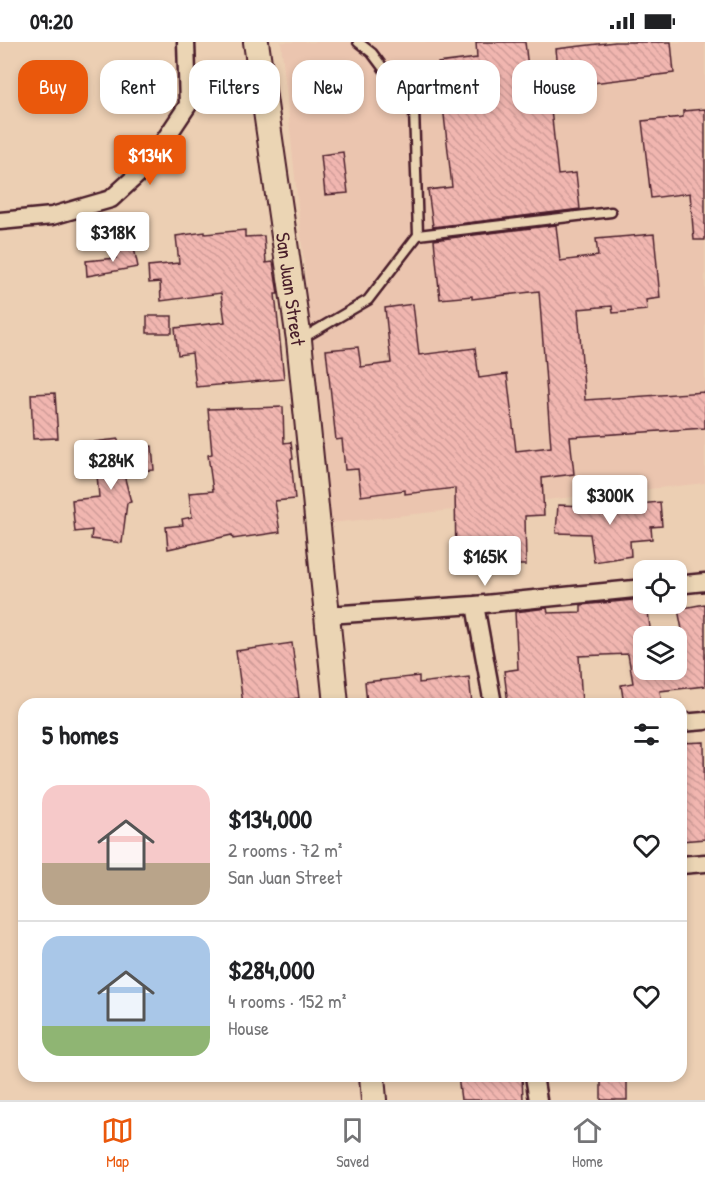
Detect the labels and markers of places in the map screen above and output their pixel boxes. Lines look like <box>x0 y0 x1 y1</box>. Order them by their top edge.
pin: $134K <box>108 135 192 186</box>
pin: $318K <box>71 212 155 263</box>
pin: $284K <box>69 440 153 491</box>
pin: $300K <box>568 475 652 526</box>
pin: $165K <box>443 536 527 587</box>

